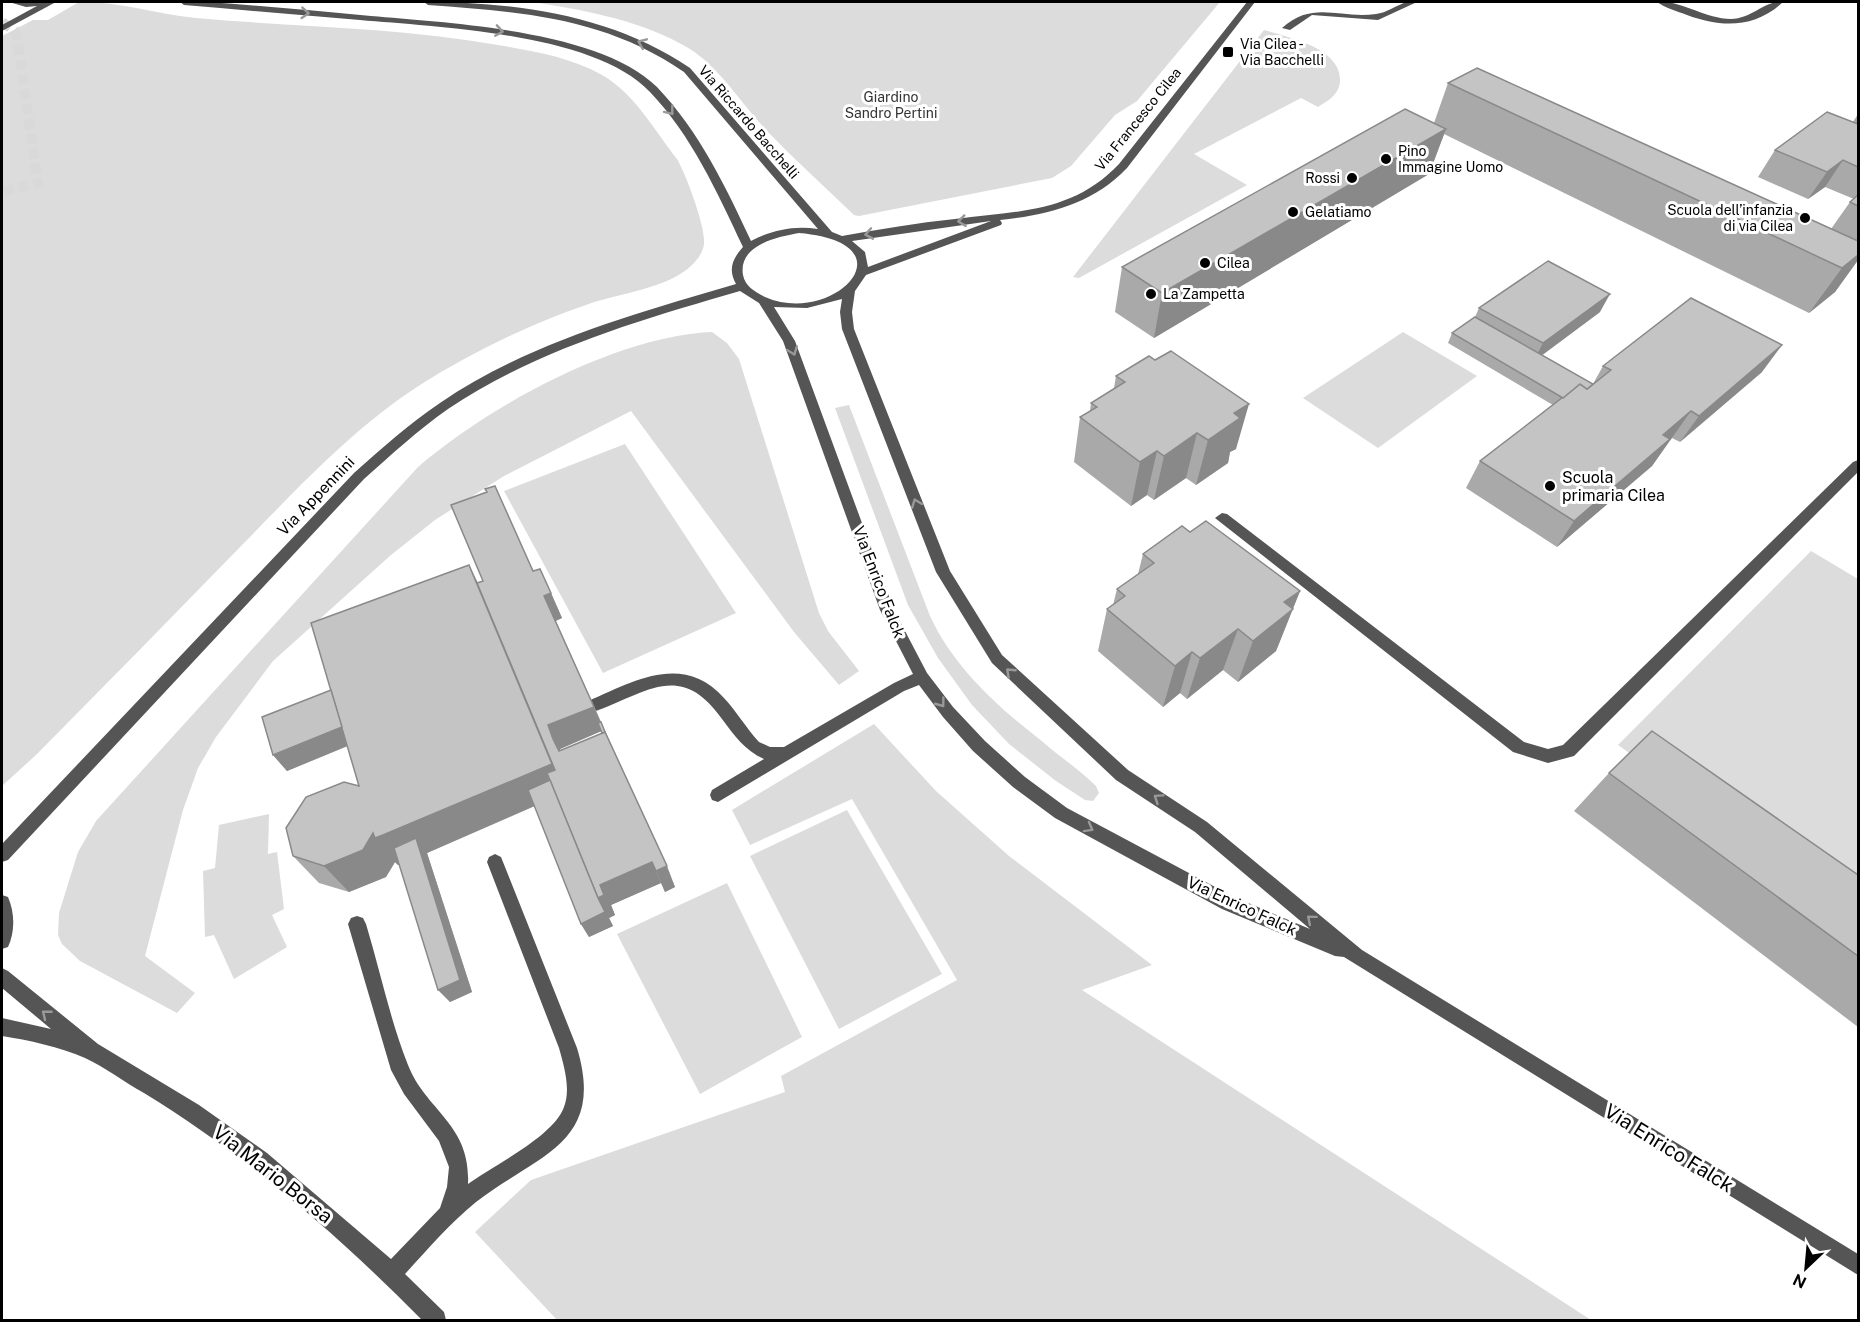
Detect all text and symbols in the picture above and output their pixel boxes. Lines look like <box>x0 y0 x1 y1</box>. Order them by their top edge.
one-way arrow <box>300 6 309 19</box>
one-way arrow <box>494 25 503 37</box>
place label: Via Cilea - Via Bacchelli <box>1240 36 1324 68</box>
one-way arrow <box>637 38 648 50</box>
marker: Via Cilea - Via Bacchelli <box>1221 45 1235 59</box>
street label: Via Riccardo Bacchelli <box>696 62 802 182</box>
street label: Via Francesco Cilea <box>1092 64 1184 174</box>
park label: Giardino Sandro Pertini <box>845 89 937 121</box>
one-way arrow <box>663 104 674 115</box>
place label: Pino Immagine Uomo <box>1398 143 1503 175</box>
marker: Pino Immagine Uomo <box>1379 152 1393 166</box>
place label: Rossi <box>1305 170 1340 186</box>
marker: Rossi <box>1345 171 1359 185</box>
place label: Scuola dell’infanzia di via Cilea <box>1667 202 1793 234</box>
place label: Gelatiamo <box>1305 204 1372 220</box>
marker: Gelatiamo <box>1286 205 1300 219</box>
marker: Scuola dell’infanzia di via Cilea <box>1798 211 1812 225</box>
one-way arrow <box>957 214 966 227</box>
one-way arrow <box>864 227 874 240</box>
place label: Cilea <box>1217 255 1250 271</box>
marker: Cilea <box>1198 256 1212 270</box>
place label: La Zampetta <box>1163 286 1245 302</box>
marker: La Zampetta <box>1144 287 1158 301</box>
one-way arrow <box>785 345 798 355</box>
street label: Via Appennini <box>274 452 358 540</box>
place label: Scuola primaria Cilea <box>1562 468 1665 505</box>
marker: Scuola primaria Cilea <box>1543 479 1557 493</box>
one-way arrow <box>911 498 923 509</box>
street label: Via Enrico Falck <box>849 523 909 641</box>
one-way arrow <box>1007 668 1017 679</box>
one-way arrow <box>934 696 945 707</box>
one-way arrow <box>1154 794 1164 806</box>
one-way arrow <box>1083 821 1093 832</box>
street label: Via Enrico Falck <box>1184 872 1300 940</box>
one-way arrow <box>1307 915 1318 926</box>
one-way arrow <box>42 1010 53 1021</box>
street label: Via Enrico Falck <box>1600 1099 1738 1197</box>
street label: Via Mario Borsa <box>208 1120 338 1228</box>
north arrow <box>1776 1238 1836 1298</box>
text: N <box>1790 1270 1809 1292</box>

